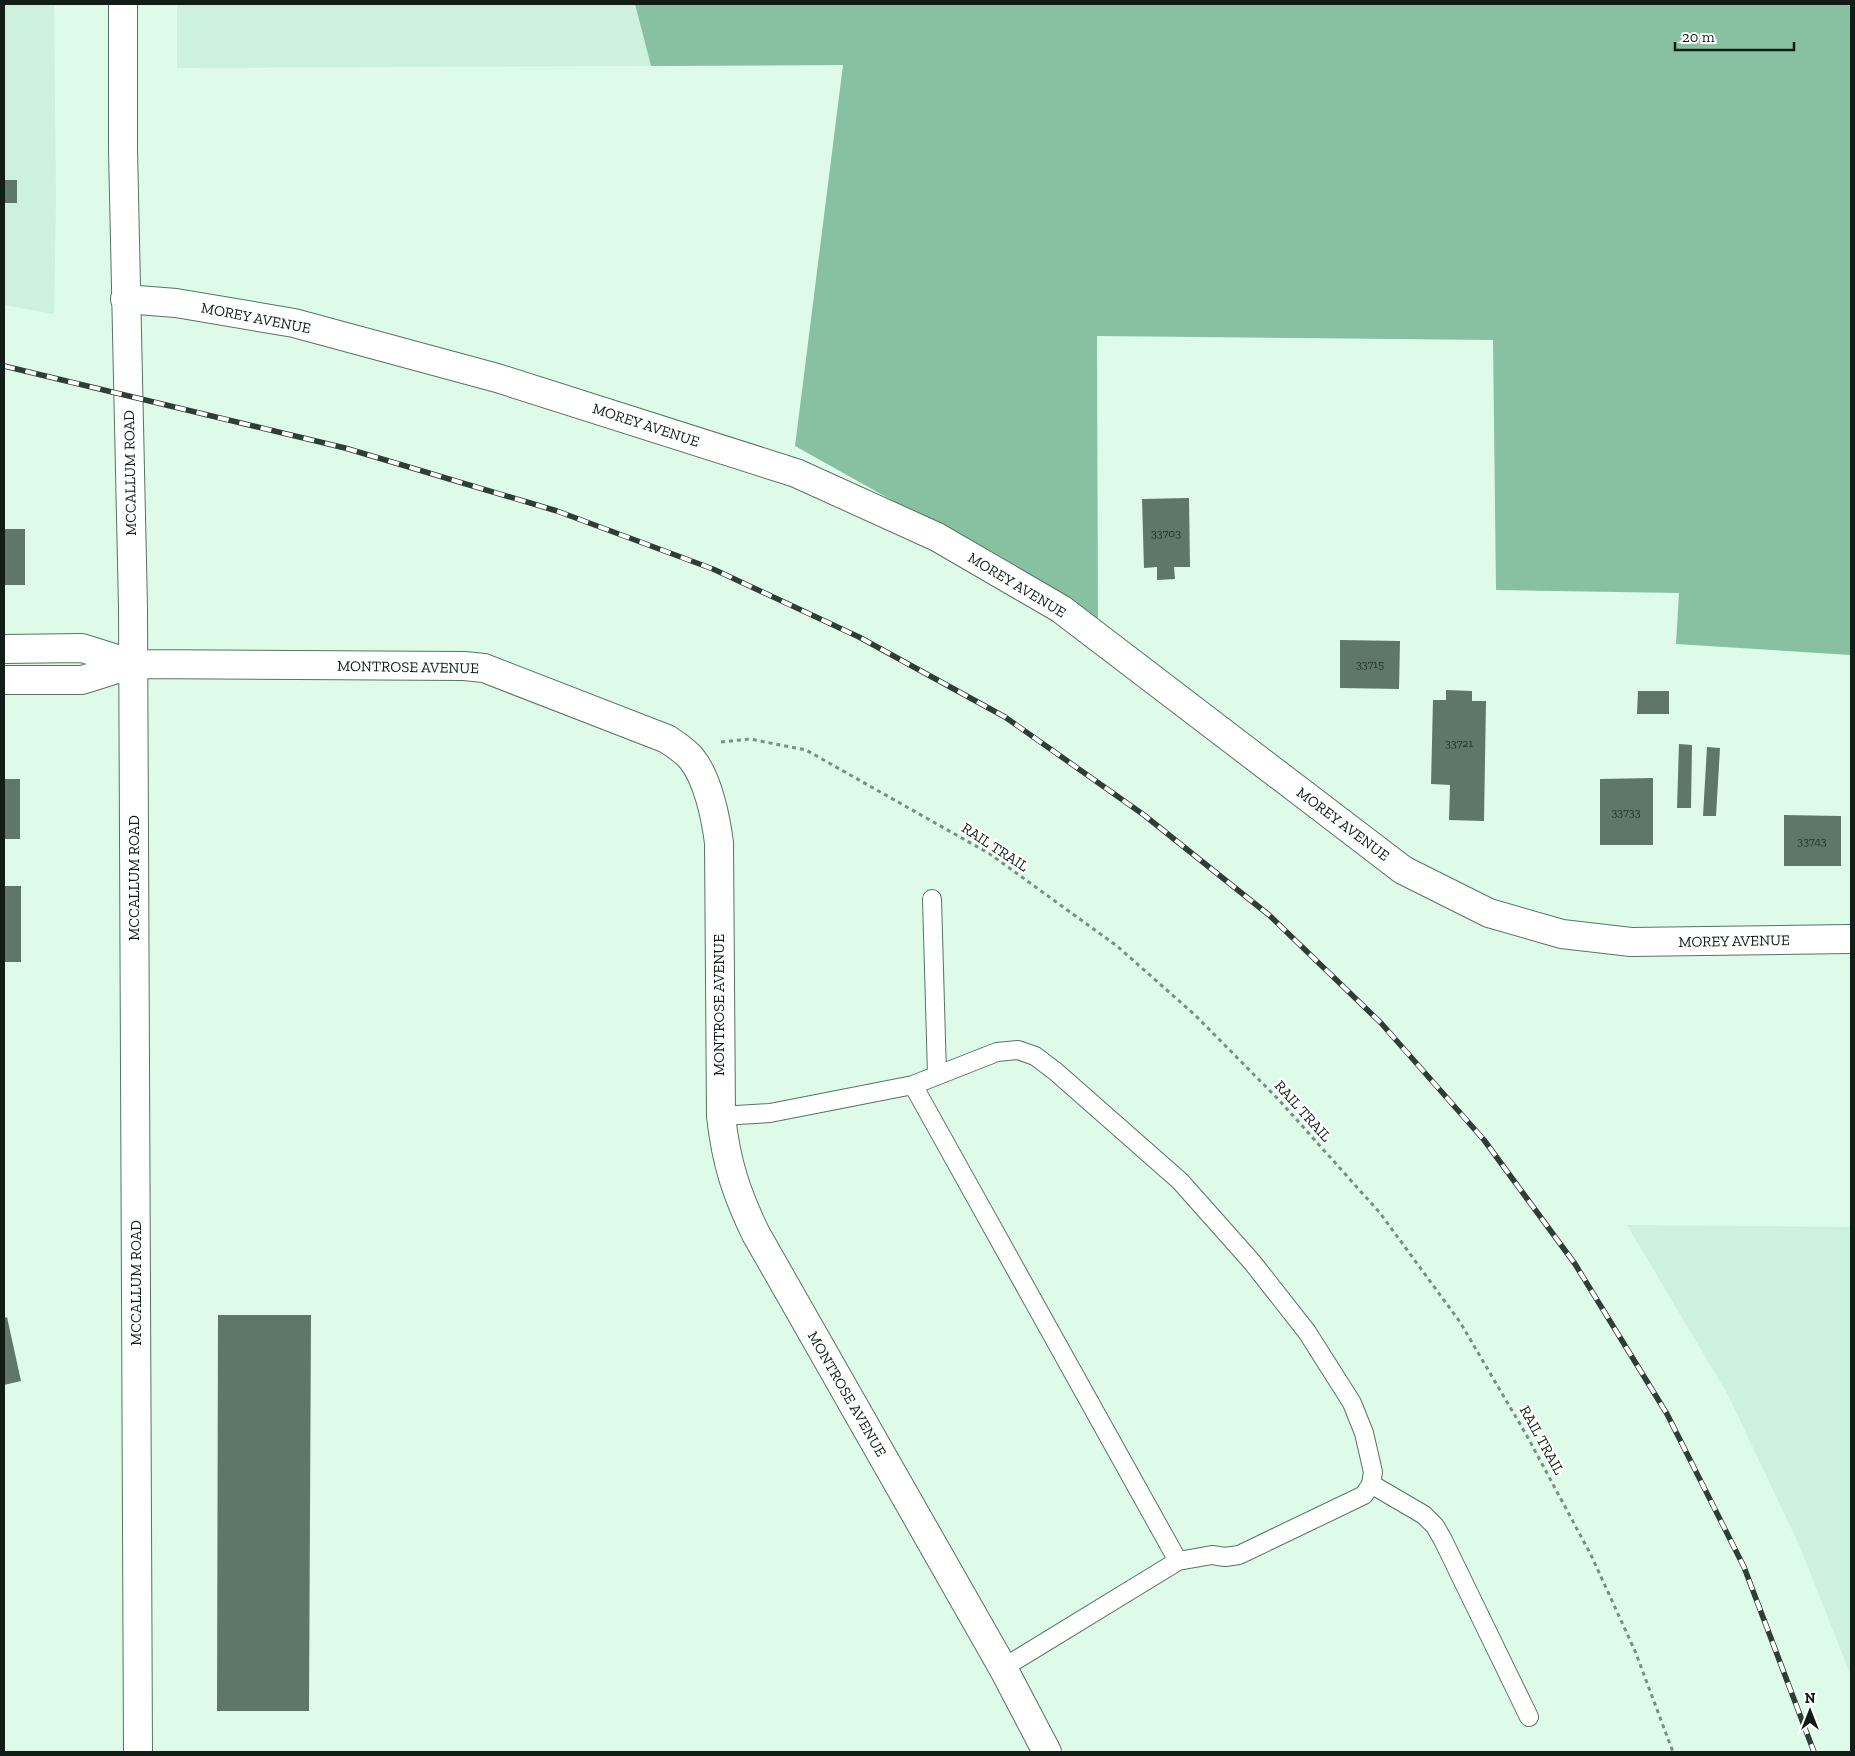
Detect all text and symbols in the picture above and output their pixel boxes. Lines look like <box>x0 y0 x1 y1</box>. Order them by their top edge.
scale bar <box>1675 20 1794 52</box>
text: 20 m <box>1682 28 1715 46</box>
street label: MOREY AVENUE <box>200 299 313 338</box>
street label: MOREY AVENUE <box>590 399 702 451</box>
street label: MCCALLUM ROAD <box>120 410 140 536</box>
house number: 33703 <box>1151 526 1181 540</box>
street label: MOREY AVENUE <box>965 549 1070 622</box>
street label: MONTROSE AVENUE <box>337 657 479 677</box>
house number: 33715 <box>1356 657 1384 671</box>
house number: 33721 <box>1445 736 1473 750</box>
street label: MOREY AVENUE <box>1293 783 1393 865</box>
house number: 33733 <box>1611 805 1641 819</box>
street label: MCCALLUM ROAD <box>125 815 143 941</box>
street label: RAIL TRAIL <box>958 819 1032 875</box>
house number: 33743 <box>1797 834 1827 848</box>
street label: MOREY AVENUE <box>1678 931 1790 951</box>
street label: MONTROSE AVENUE <box>710 934 728 1076</box>
street label: RAIL TRAIL <box>1271 1077 1335 1145</box>
street label: MCCALLUM ROAD <box>127 1220 145 1346</box>
street label: MONTROSE AVENUE <box>804 1328 890 1460</box>
street label: RAIL TRAIL <box>1516 1402 1568 1478</box>
north arrow <box>1785 1686 1835 1736</box>
text: N <box>1805 1690 1816 1707</box>

